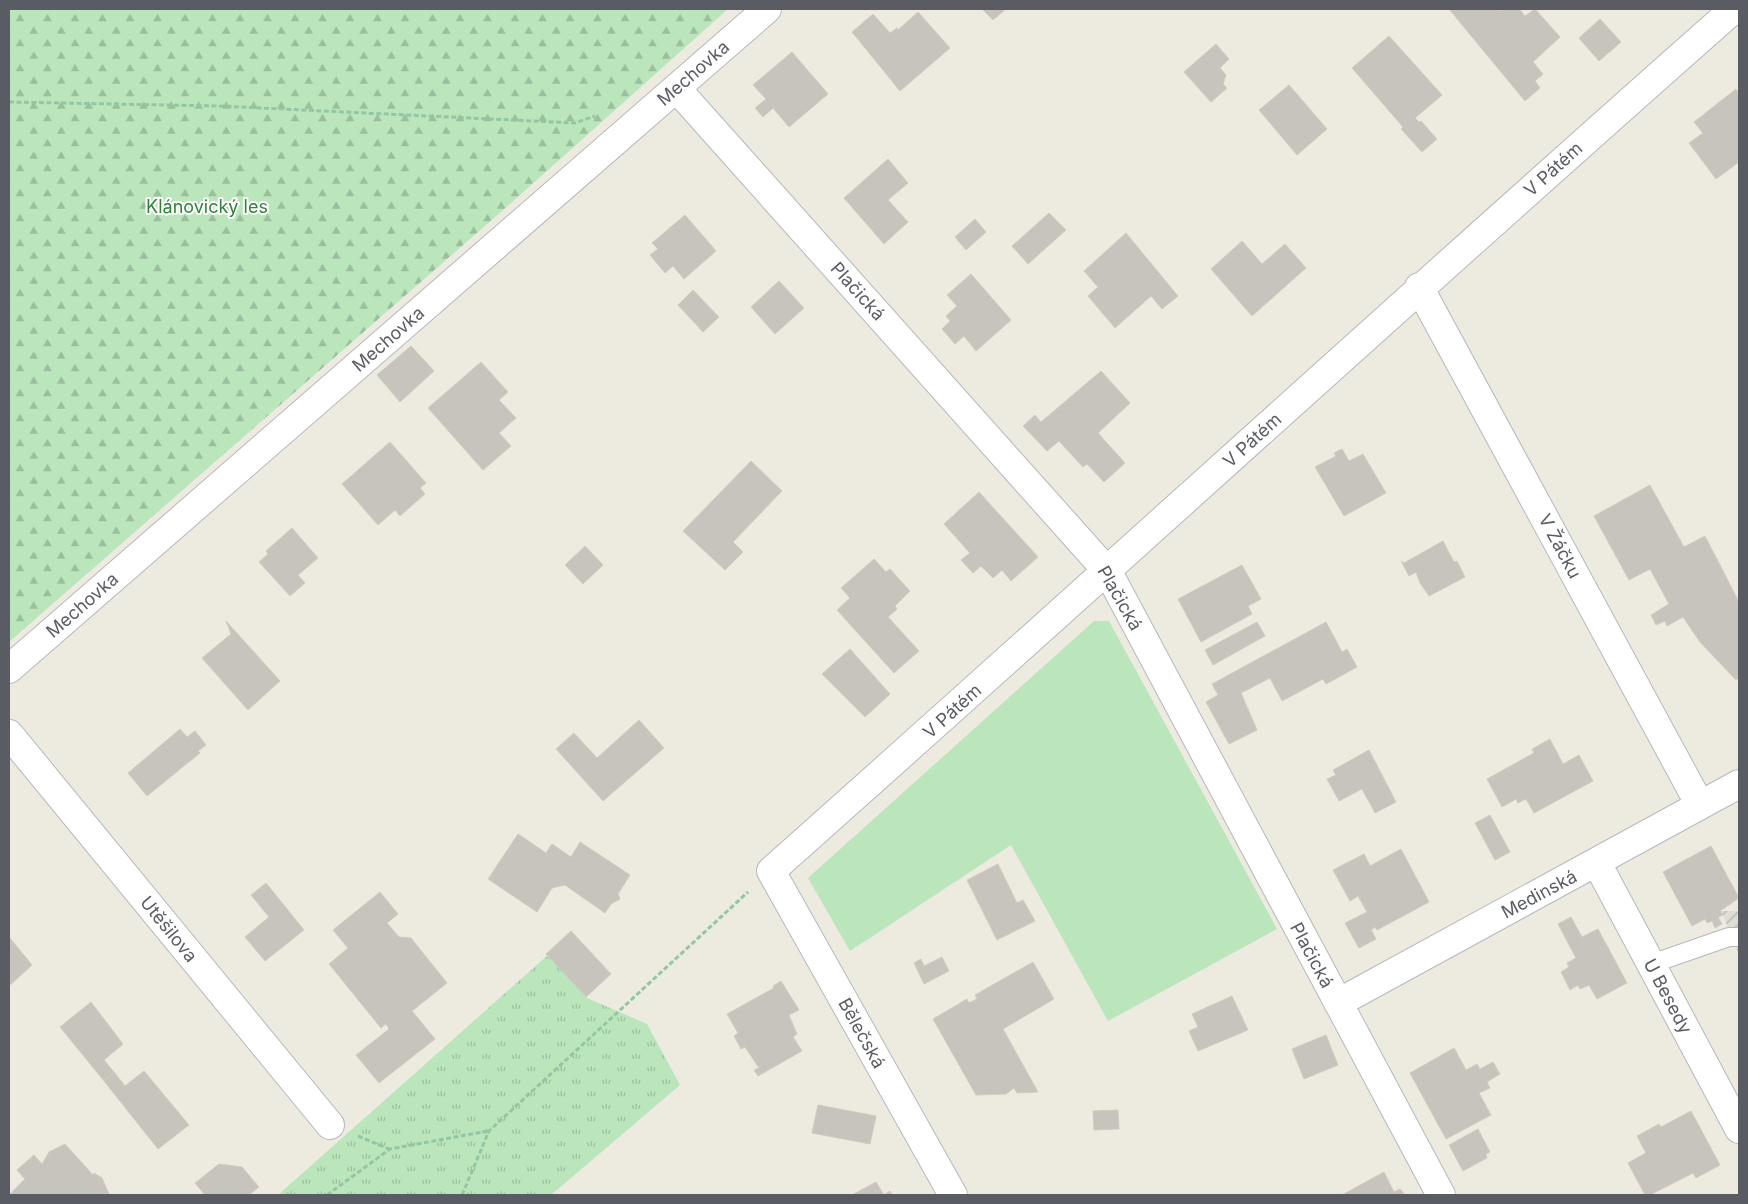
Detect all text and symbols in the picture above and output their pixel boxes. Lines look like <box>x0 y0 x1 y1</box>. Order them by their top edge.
street label: Mechovka <box>653 36 733 110</box>
street label: V Pátém <box>1520 137 1586 201</box>
park label: Klánovický les <box>146 196 268 217</box>
street label: Plačická <box>826 258 890 324</box>
street label: Mechovka <box>348 302 428 376</box>
street label: V Pátém <box>1219 408 1285 472</box>
street label: V Žáčku <box>1534 510 1587 582</box>
street label: Plačická <box>1093 562 1147 634</box>
street label: Mechovka <box>42 568 122 642</box>
street label: V Pátém <box>919 679 985 743</box>
street label: Medinská <box>1498 865 1580 923</box>
street label: Utěšilova <box>136 892 202 966</box>
street label: Plačická <box>1286 919 1338 991</box>
street label: U Besedy <box>1639 955 1697 1037</box>
street label: Bělečská <box>834 994 890 1072</box>

